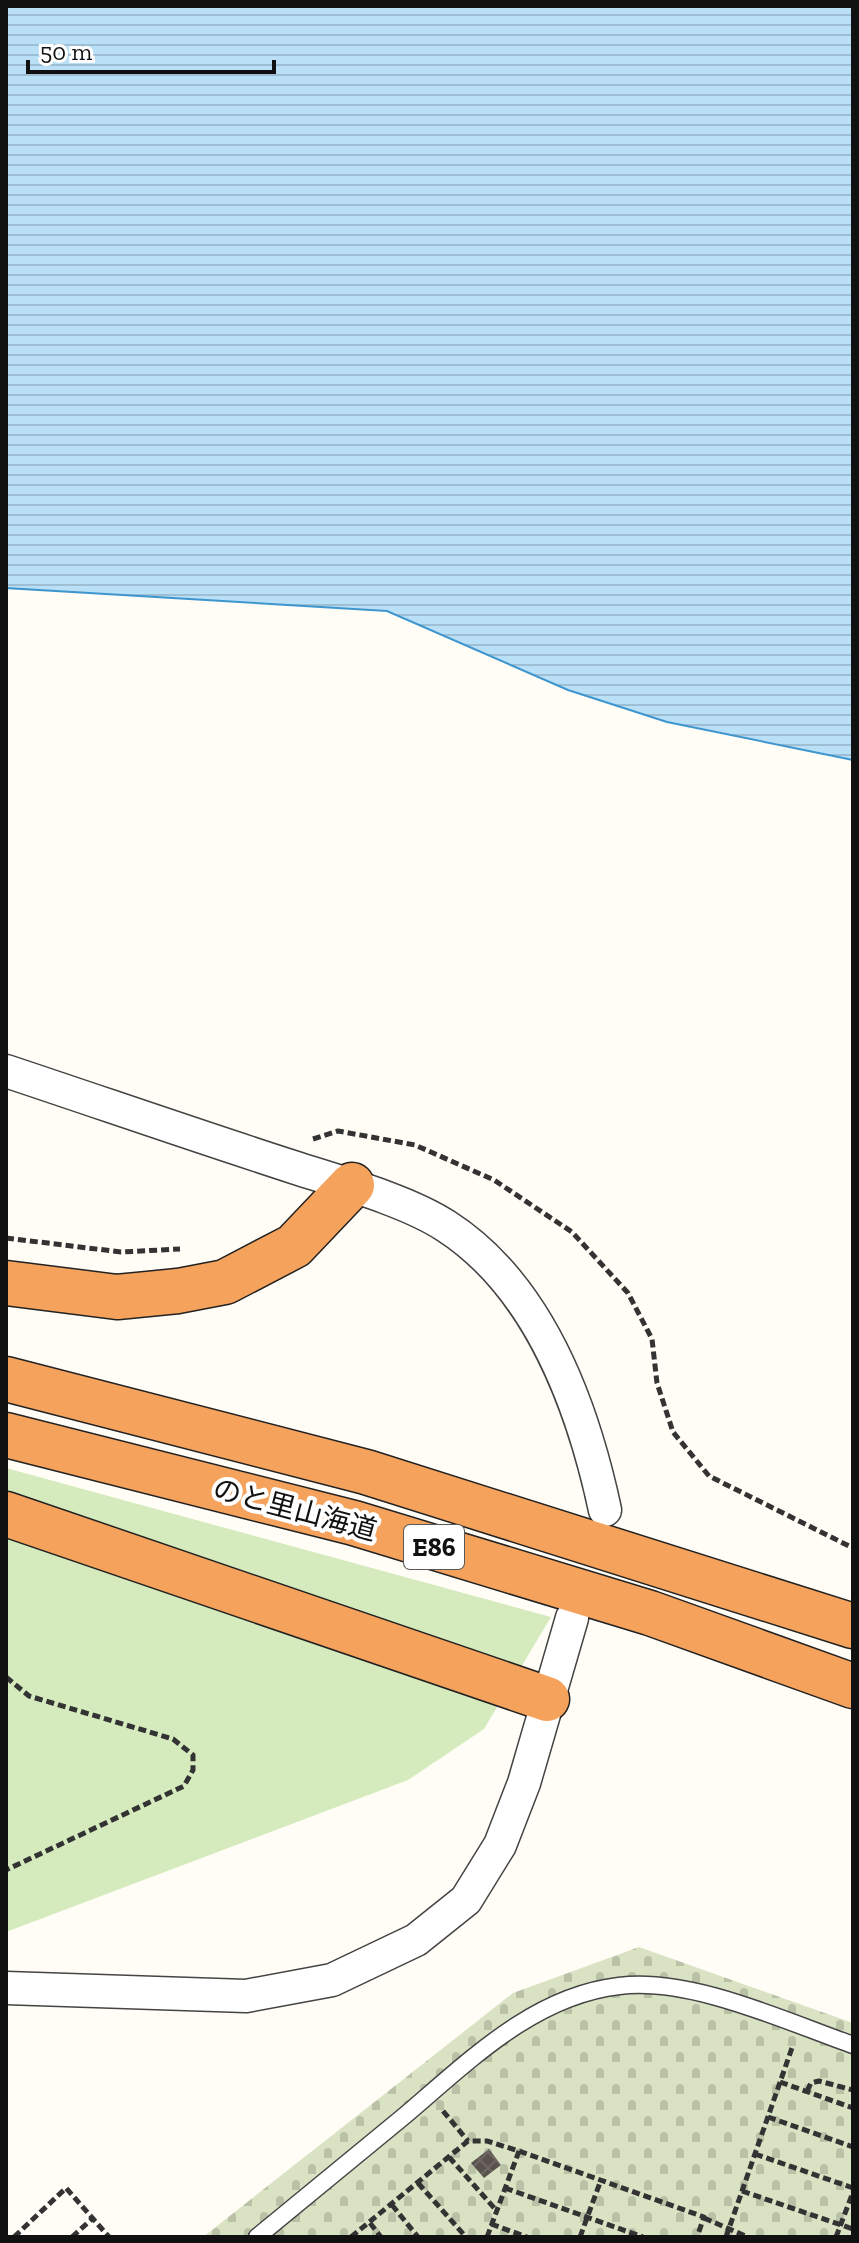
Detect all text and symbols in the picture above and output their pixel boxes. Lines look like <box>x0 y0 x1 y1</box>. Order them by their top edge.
scale bar <box>28 24 274 74</box>
text: 50 m <box>40 37 93 66</box>
street label: のと里山海道 <box>209 1472 380 1547</box>
road number: E86 <box>404 1525 464 1569</box>

